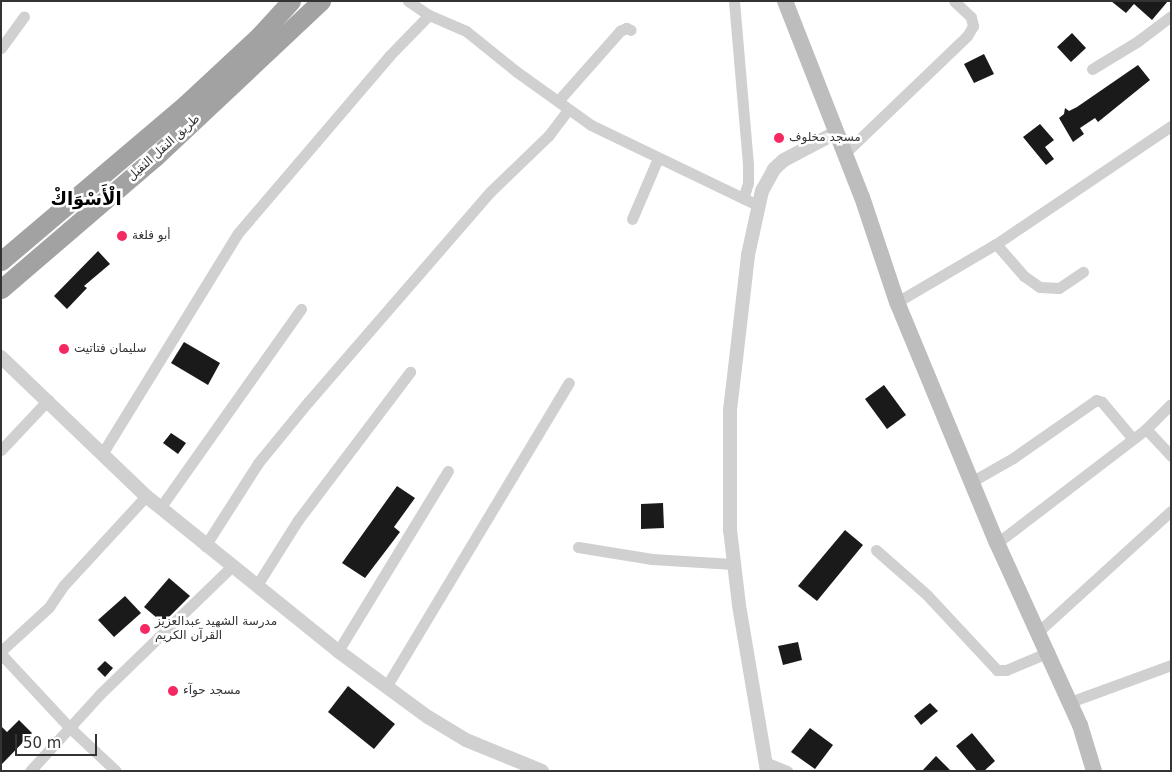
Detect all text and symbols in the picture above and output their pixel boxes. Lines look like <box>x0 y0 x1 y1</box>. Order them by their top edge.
street label: طريق النقل الثقيل <box>125 112 203 184</box>
place label: مسجد مخلوف <box>789 131 861 145</box>
marker: مسجد مخلوف <box>773 132 785 144</box>
district label: الْأَسْوَاكْ <box>50 188 122 210</box>
place label: أبو فلغة <box>132 229 171 243</box>
marker: أبو فلغة <box>116 230 128 242</box>
place label: سليمان فتاتيت <box>74 342 147 356</box>
marker: سليمان فتاتيت <box>58 343 70 355</box>
place label: مدرسة الشهيد عبدالعزيز القرآن الكريم <box>155 615 277 643</box>
marker: مدرسة الشهيد عبدالعزيز القرآن الكريم <box>139 623 151 635</box>
place label: مسجد حوآء <box>183 684 241 698</box>
marker: مسجد حوآء <box>167 685 179 697</box>
scale bar <box>18 724 100 756</box>
text: 50 m <box>23 734 61 752</box>

